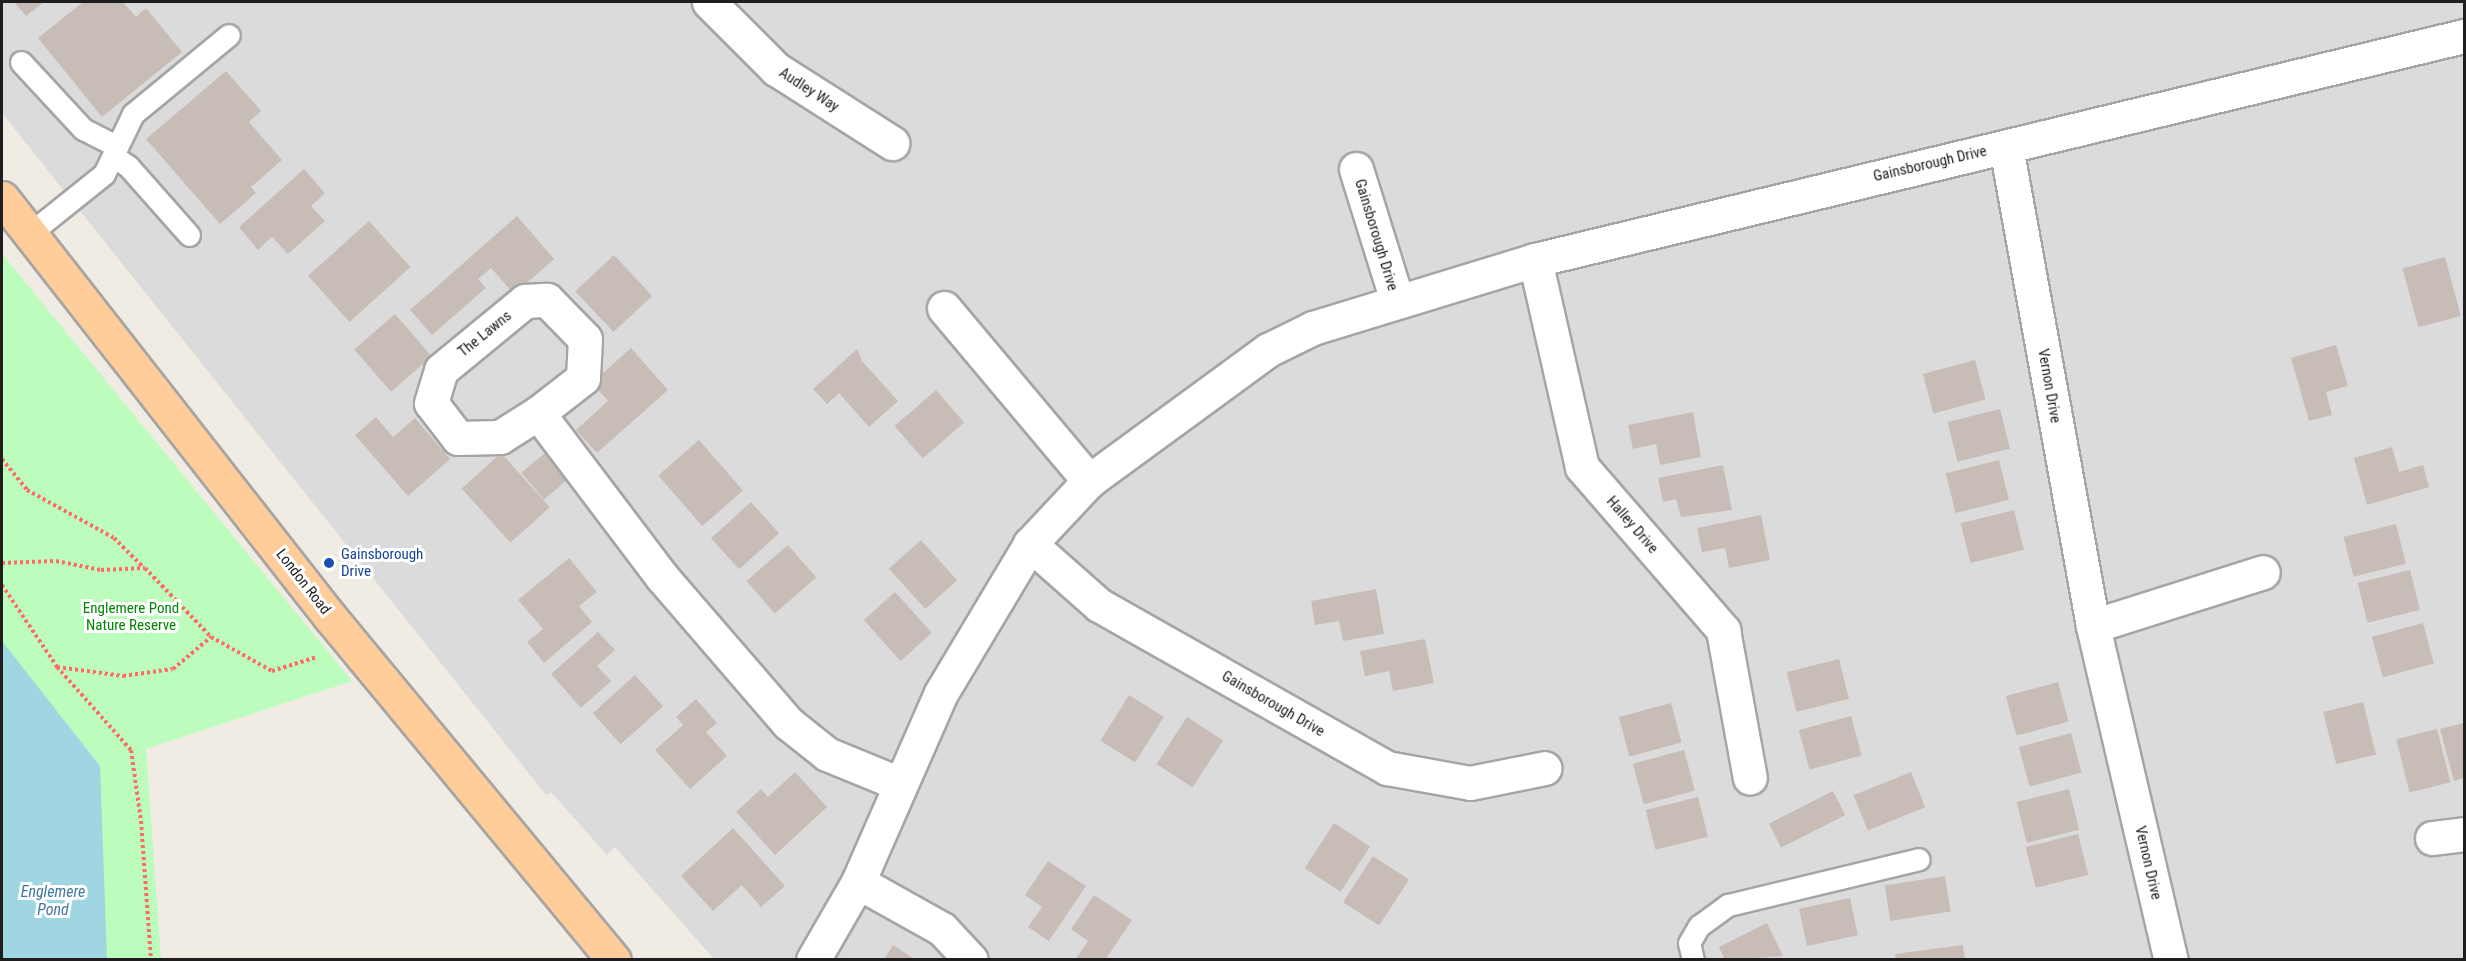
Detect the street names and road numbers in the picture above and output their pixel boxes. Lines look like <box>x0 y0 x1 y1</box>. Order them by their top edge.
street label: Audley Way <box>776 64 842 116</box>
street label: Gainsborough Drive <box>1872 142 1988 186</box>
street label: Gainsborough Drive <box>1350 177 1402 293</box>
street label: The Lawns <box>455 307 515 361</box>
street label: Vernon Drive <box>2034 347 2064 425</box>
street label: Halley Drive <box>1602 493 1662 557</box>
street label: London Road <box>272 546 334 618</box>
street label: Gainsborough Drive <box>1218 667 1328 741</box>
street label: Vernon Drive <box>2131 824 2165 902</box>

